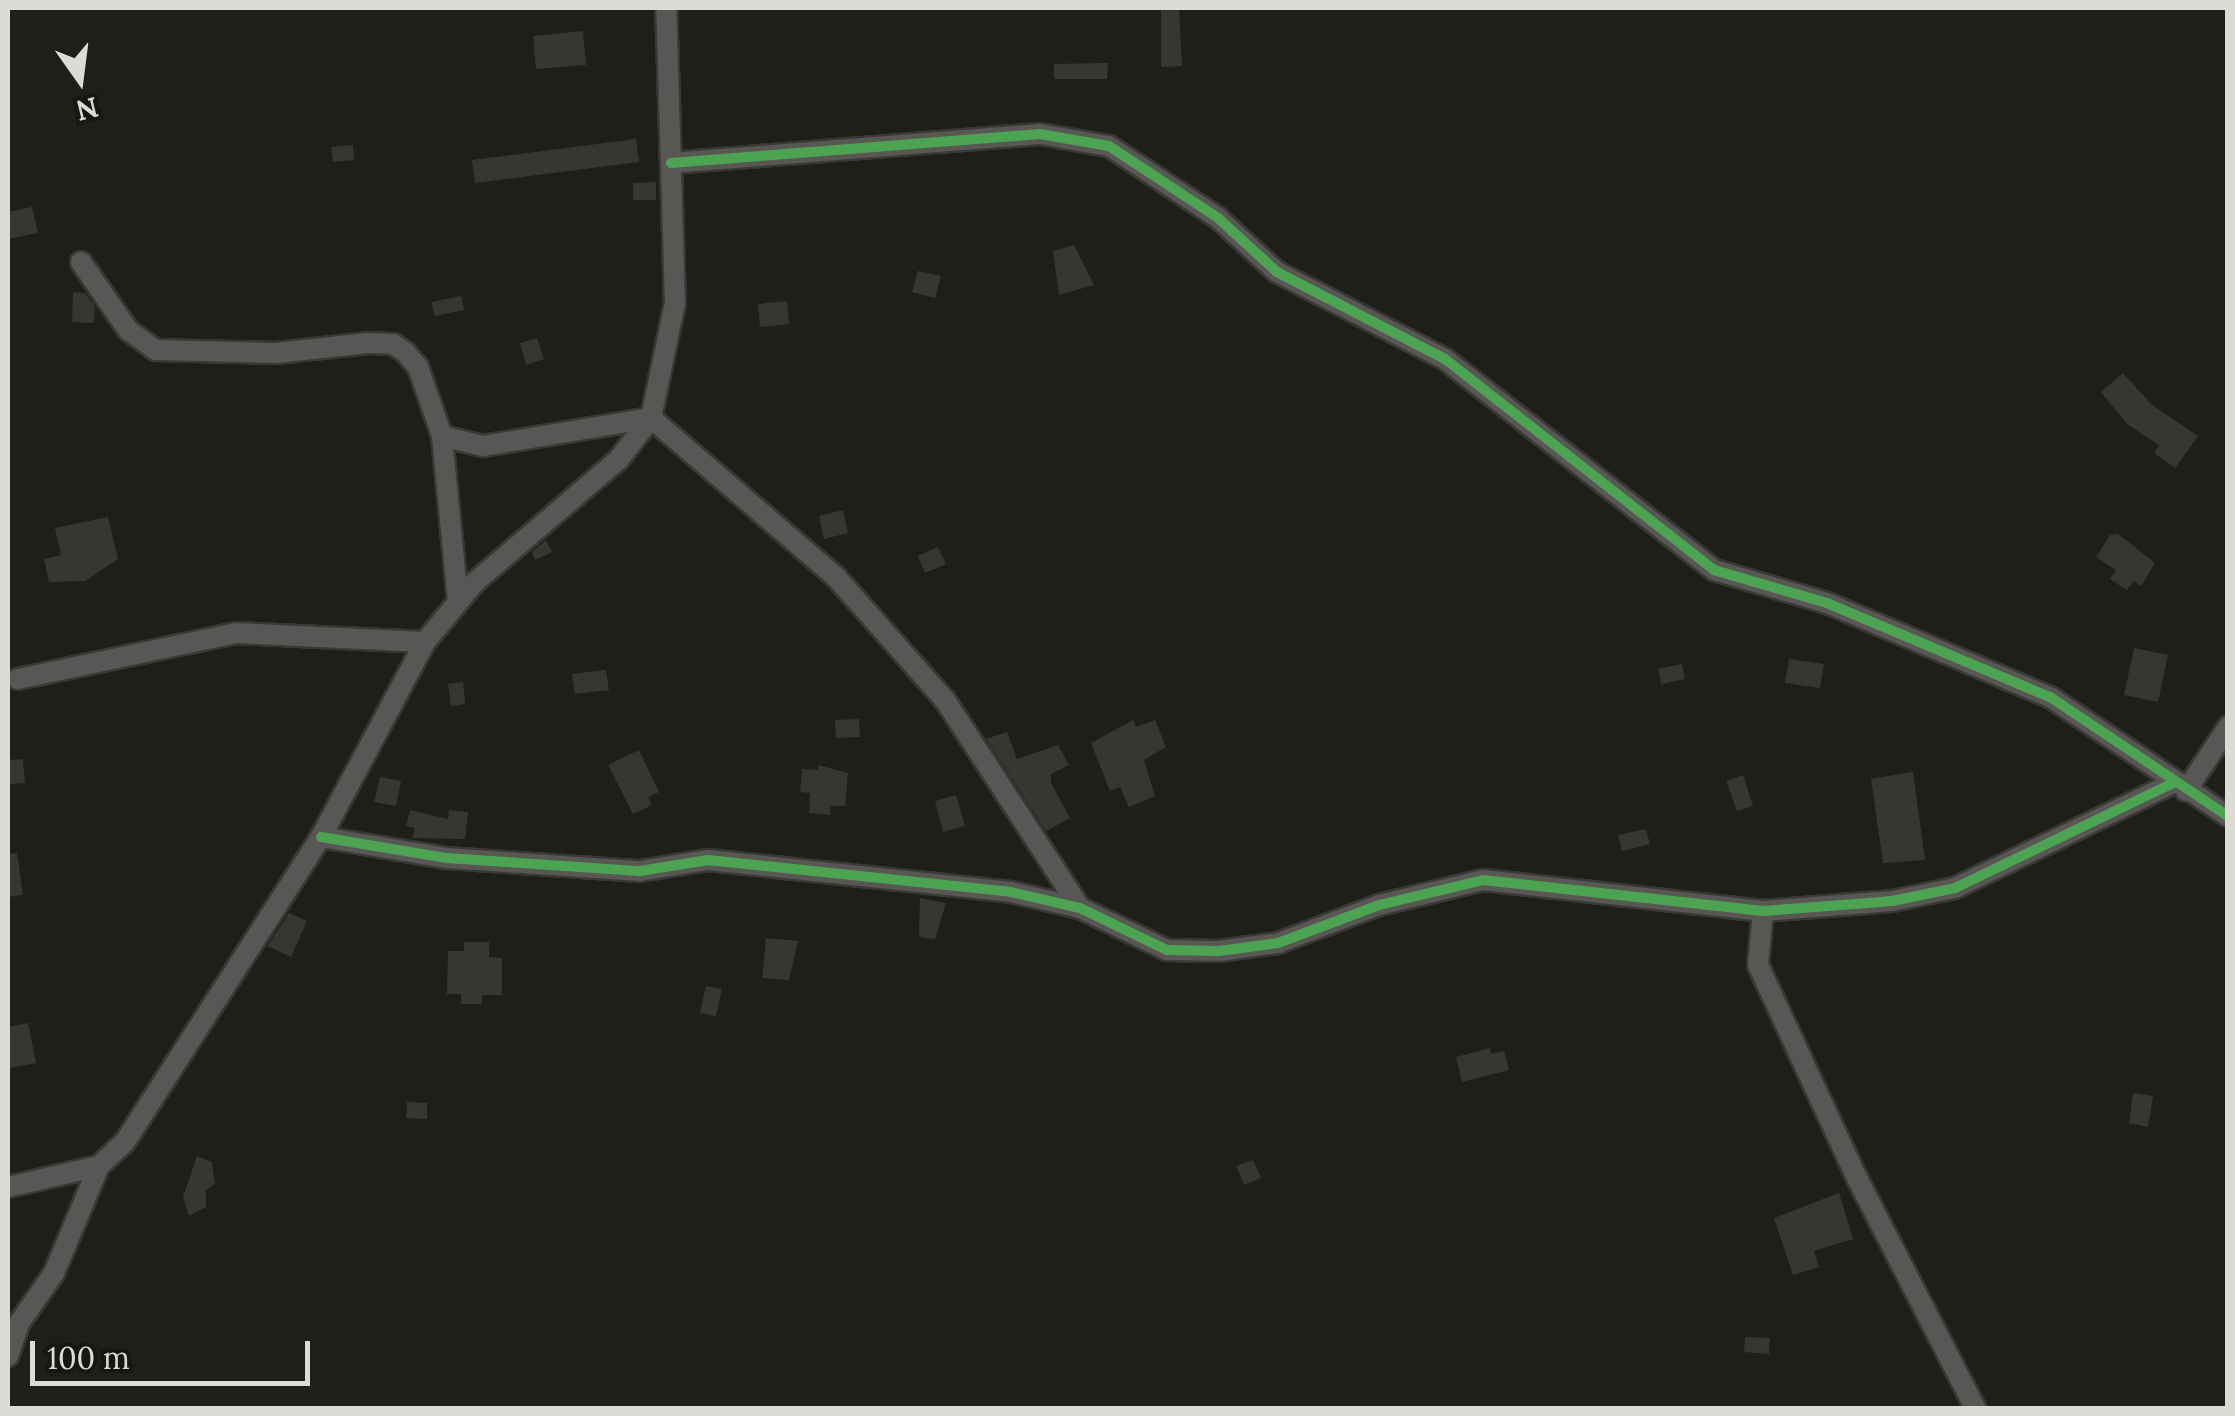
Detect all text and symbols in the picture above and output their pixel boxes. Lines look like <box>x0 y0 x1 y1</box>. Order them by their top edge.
north arrow <box>30 30 130 130</box>
text: N <box>72 89 102 129</box>
scale bar <box>35 1321 315 1383</box>
text: 100 m <box>47 1339 130 1377</box>

